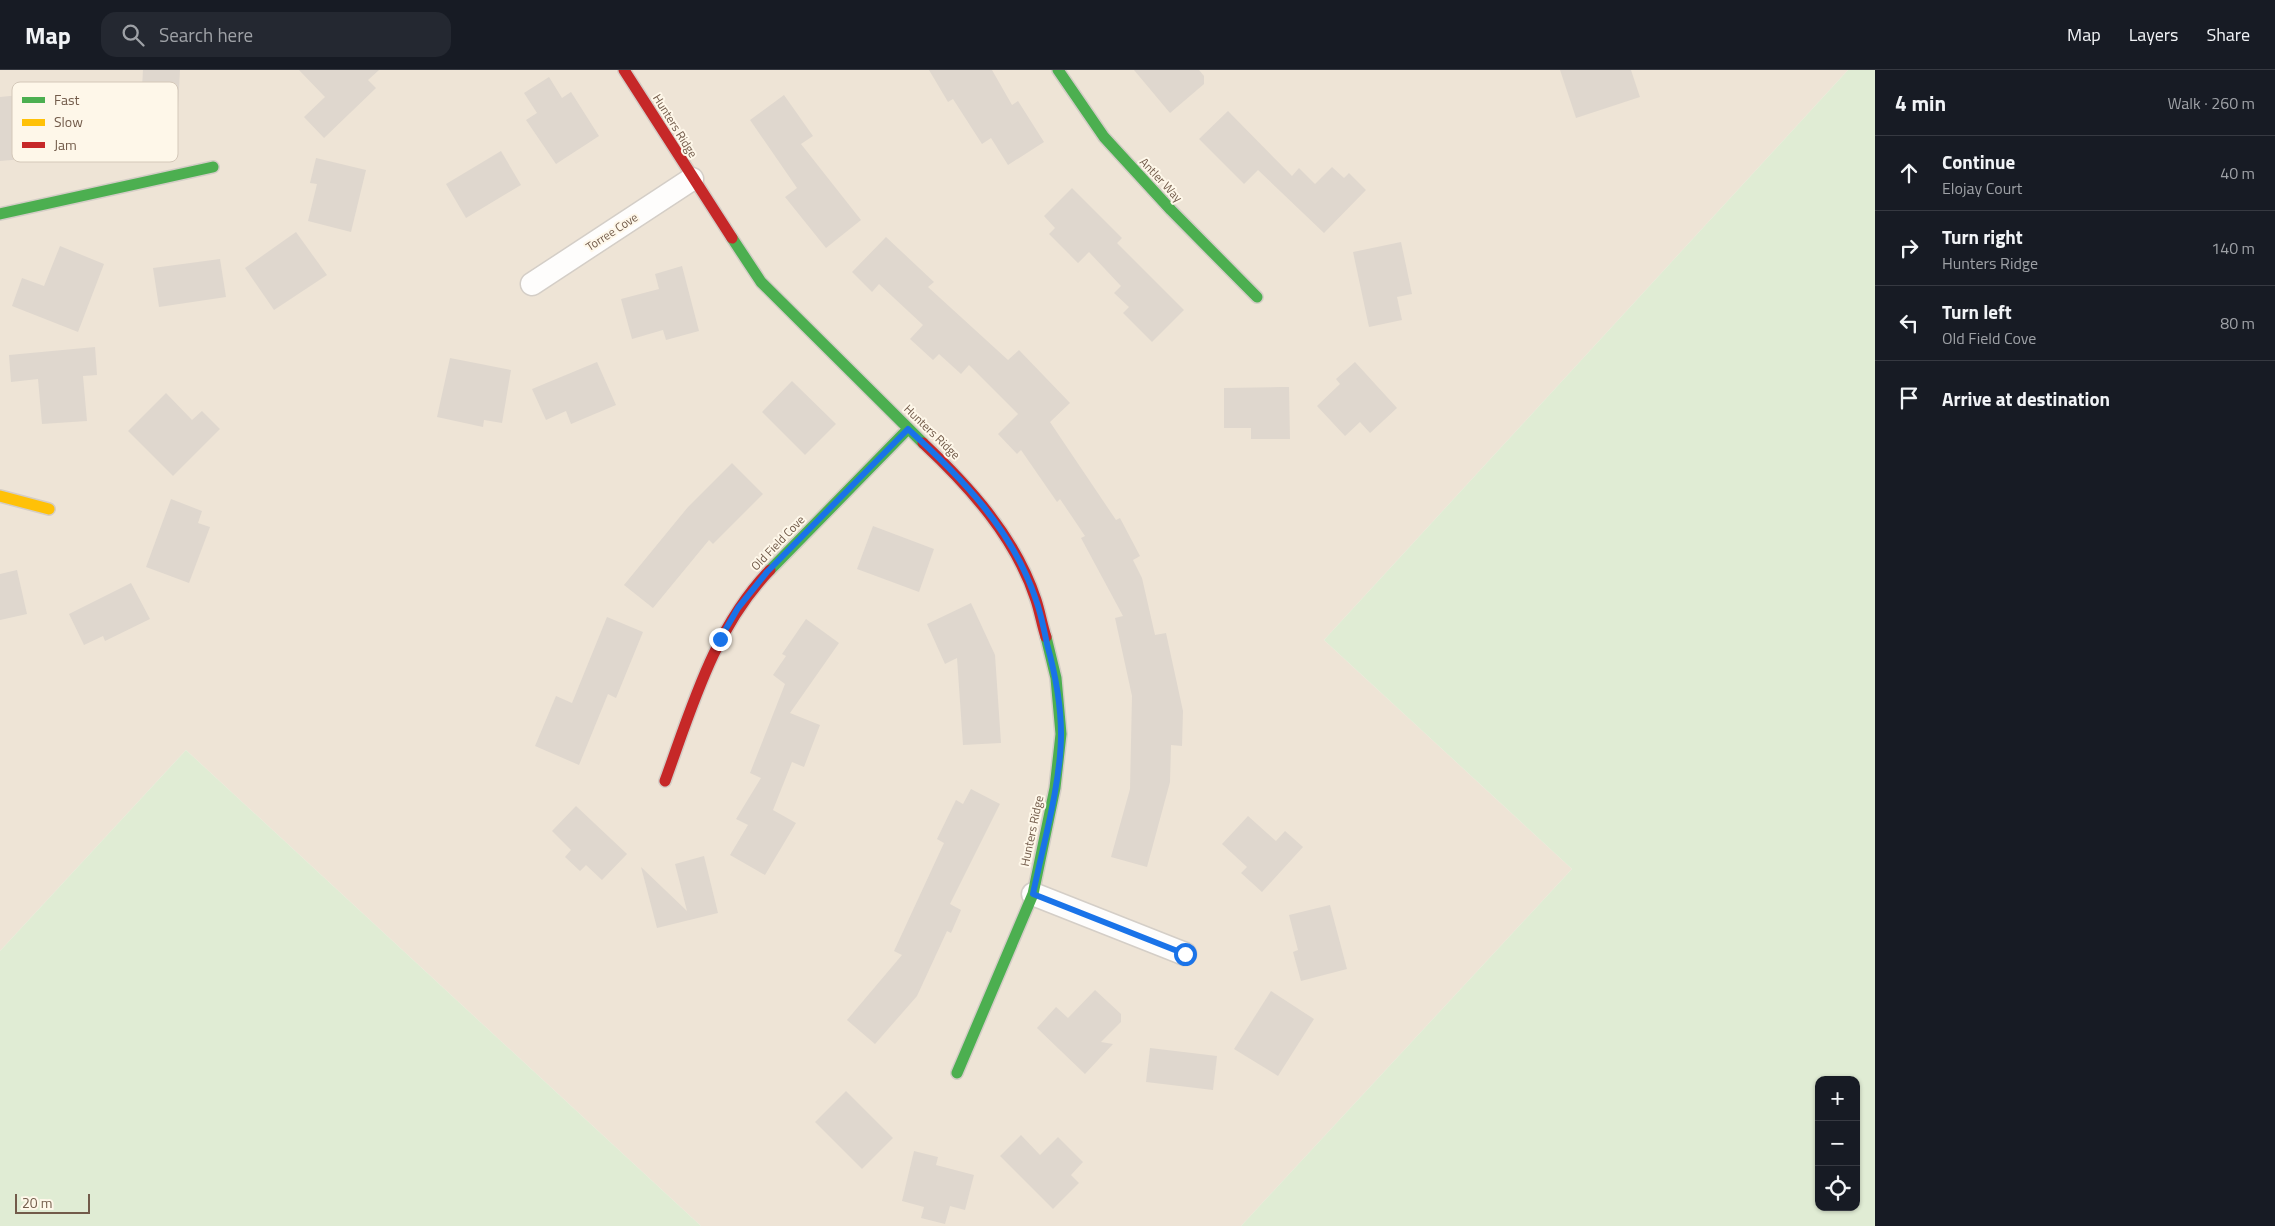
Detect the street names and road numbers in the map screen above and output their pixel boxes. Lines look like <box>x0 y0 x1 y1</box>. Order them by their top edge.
street label: Hunters Ridge <box>648 90 703 161</box>
street label: Antler Way <box>1135 153 1187 207</box>
street label: Torree Cove <box>582 208 642 256</box>
street label: Hunters Ridge <box>900 400 965 464</box>
street label: Old Field Cove <box>746 511 809 575</box>
street label: Hunters Ridge <box>1015 794 1048 868</box>

